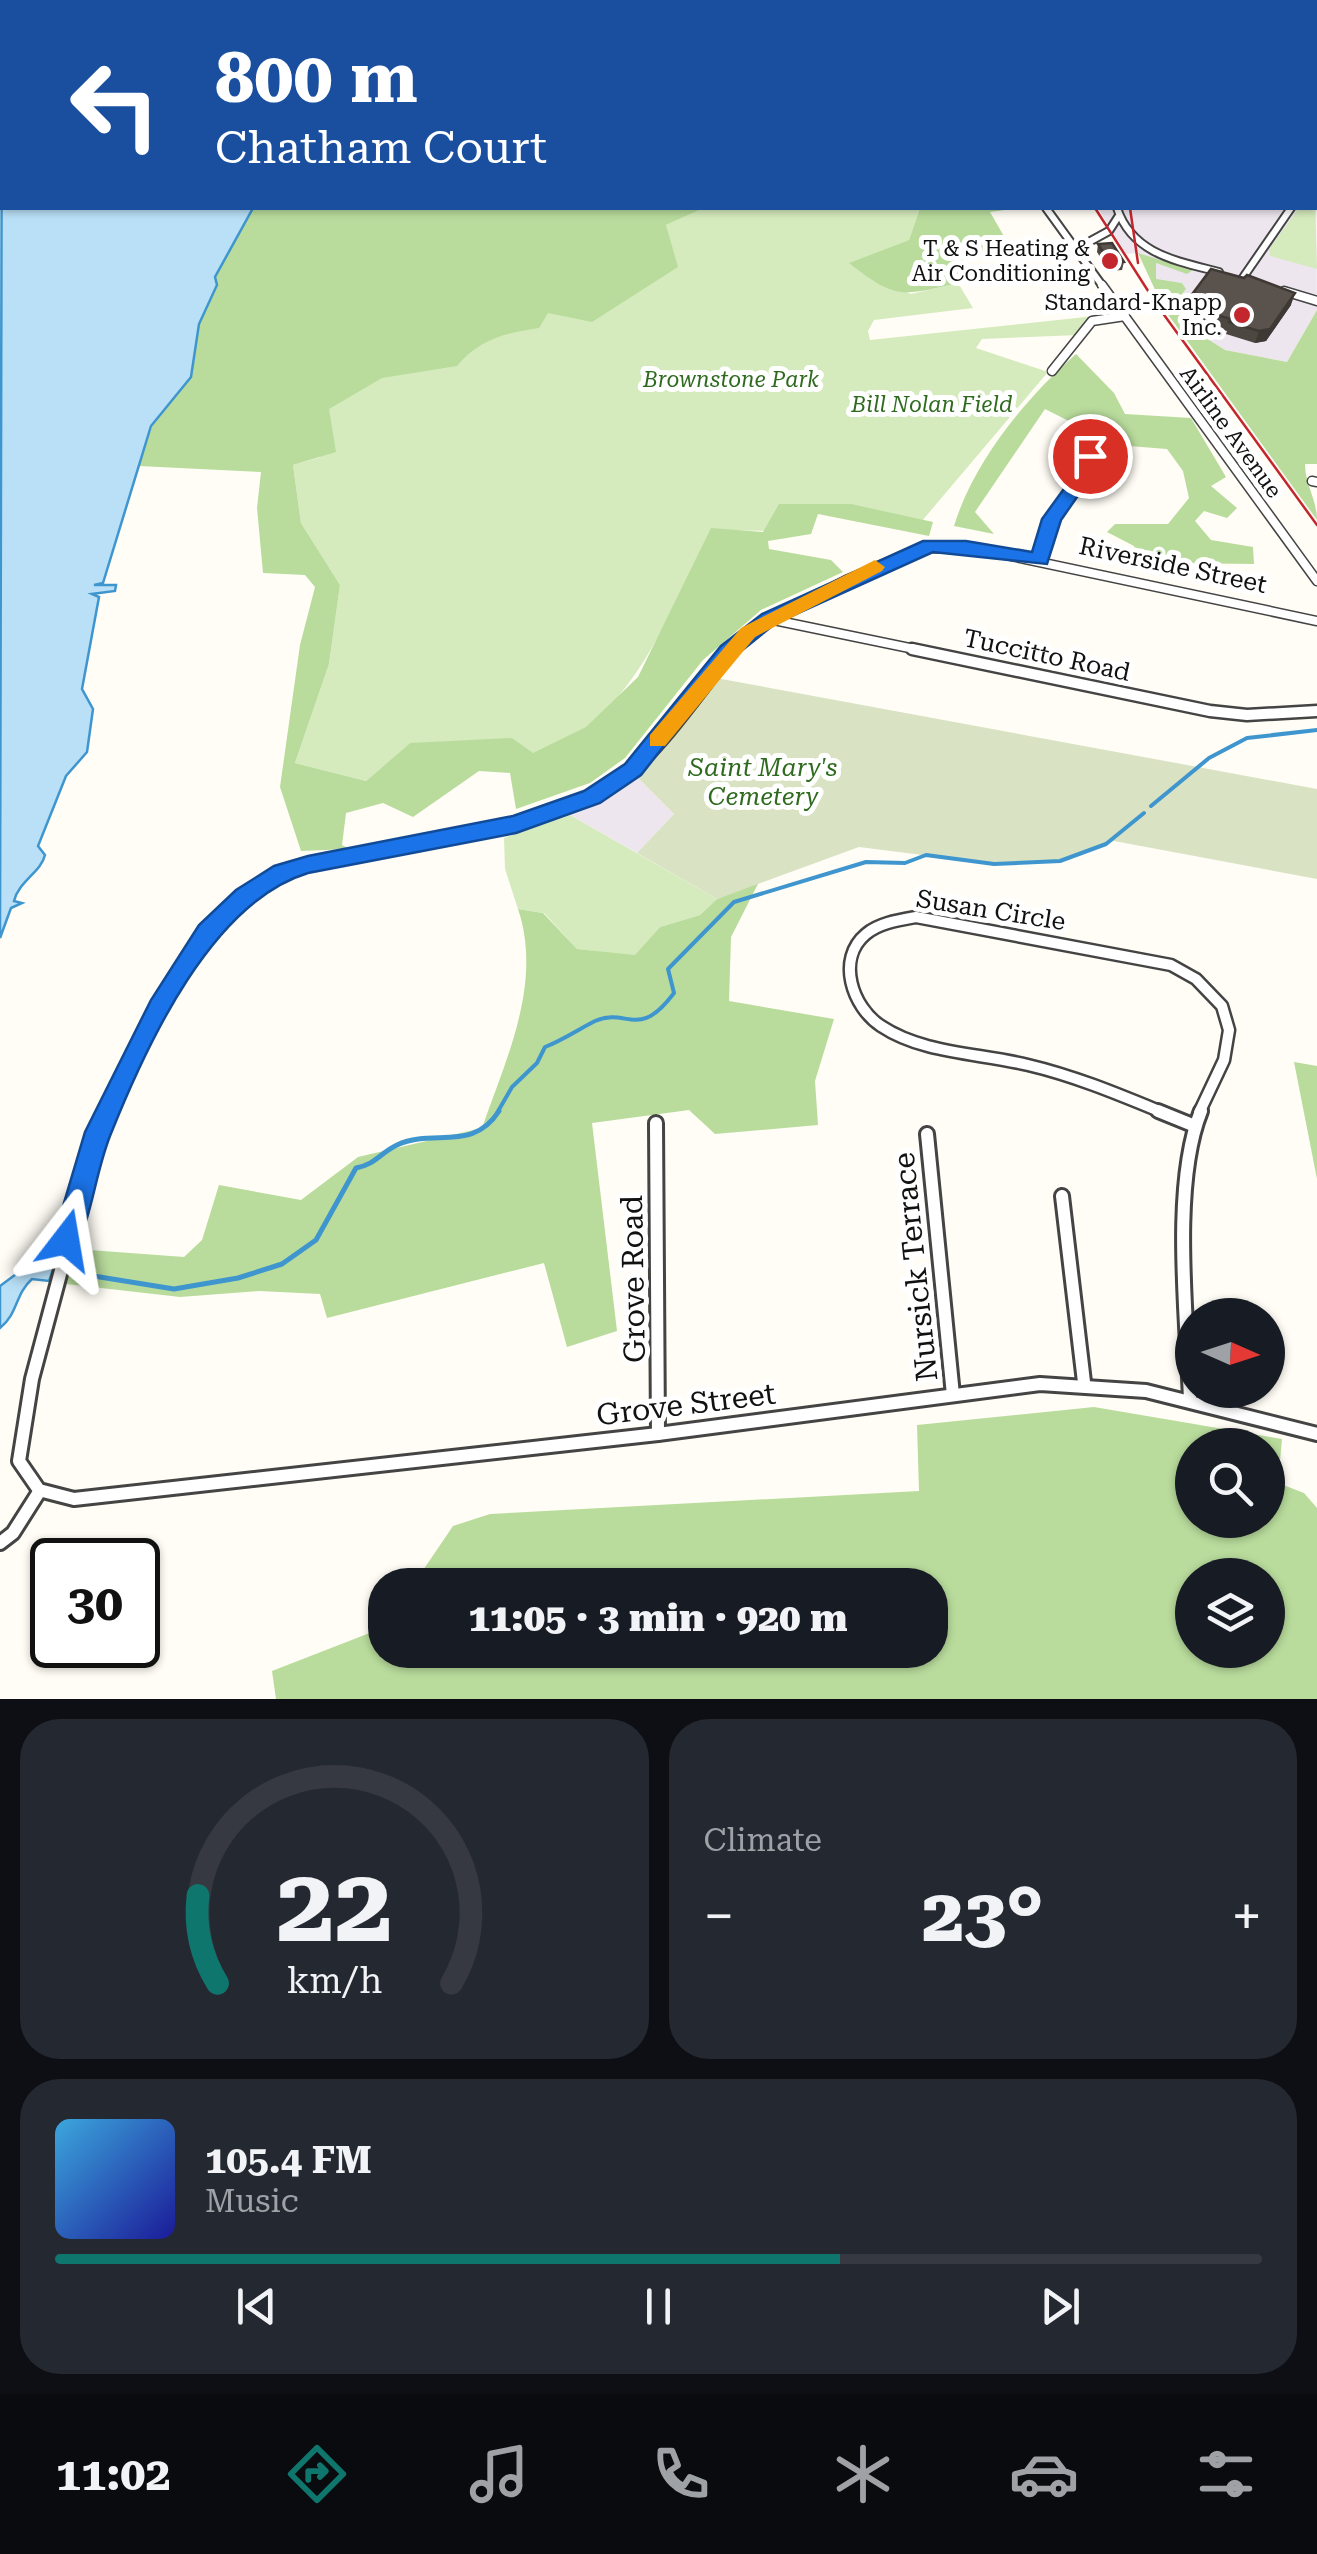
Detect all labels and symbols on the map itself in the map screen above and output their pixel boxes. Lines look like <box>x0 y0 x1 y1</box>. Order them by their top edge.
place label: T & S Heating & Air Conditioning <box>912 236 1090 286</box>
marker: T & S Heating & Air Conditioning <box>1099 250 1121 272</box>
place label: Standard-Knapp Inc. <box>1045 290 1222 340</box>
marker: Standard-Knapp Inc. <box>1231 304 1253 326</box>
street label: Airline Avenue <box>1175 362 1287 502</box>
park label: Brownstone Park <box>642 367 819 392</box>
park label: Bill Nolan Field <box>850 392 1013 417</box>
pin <box>1048 414 1133 499</box>
street label: Riverside Street <box>1077 531 1269 599</box>
street label: Tuccitto Road <box>961 623 1133 687</box>
park label: Saint Mary's Cemetery <box>688 753 837 811</box>
street label: Susan Circle <box>914 884 1068 936</box>
street label: Nursick Terrace <box>886 1151 944 1383</box>
position arrow <box>14 1188 118 1292</box>
street label: Grove Road <box>614 1195 652 1363</box>
north arrow <box>1175 1298 1285 1408</box>
street label: Grove Street <box>594 1376 778 1432</box>
speed limit sign: 30 <box>30 1538 160 1668</box>

